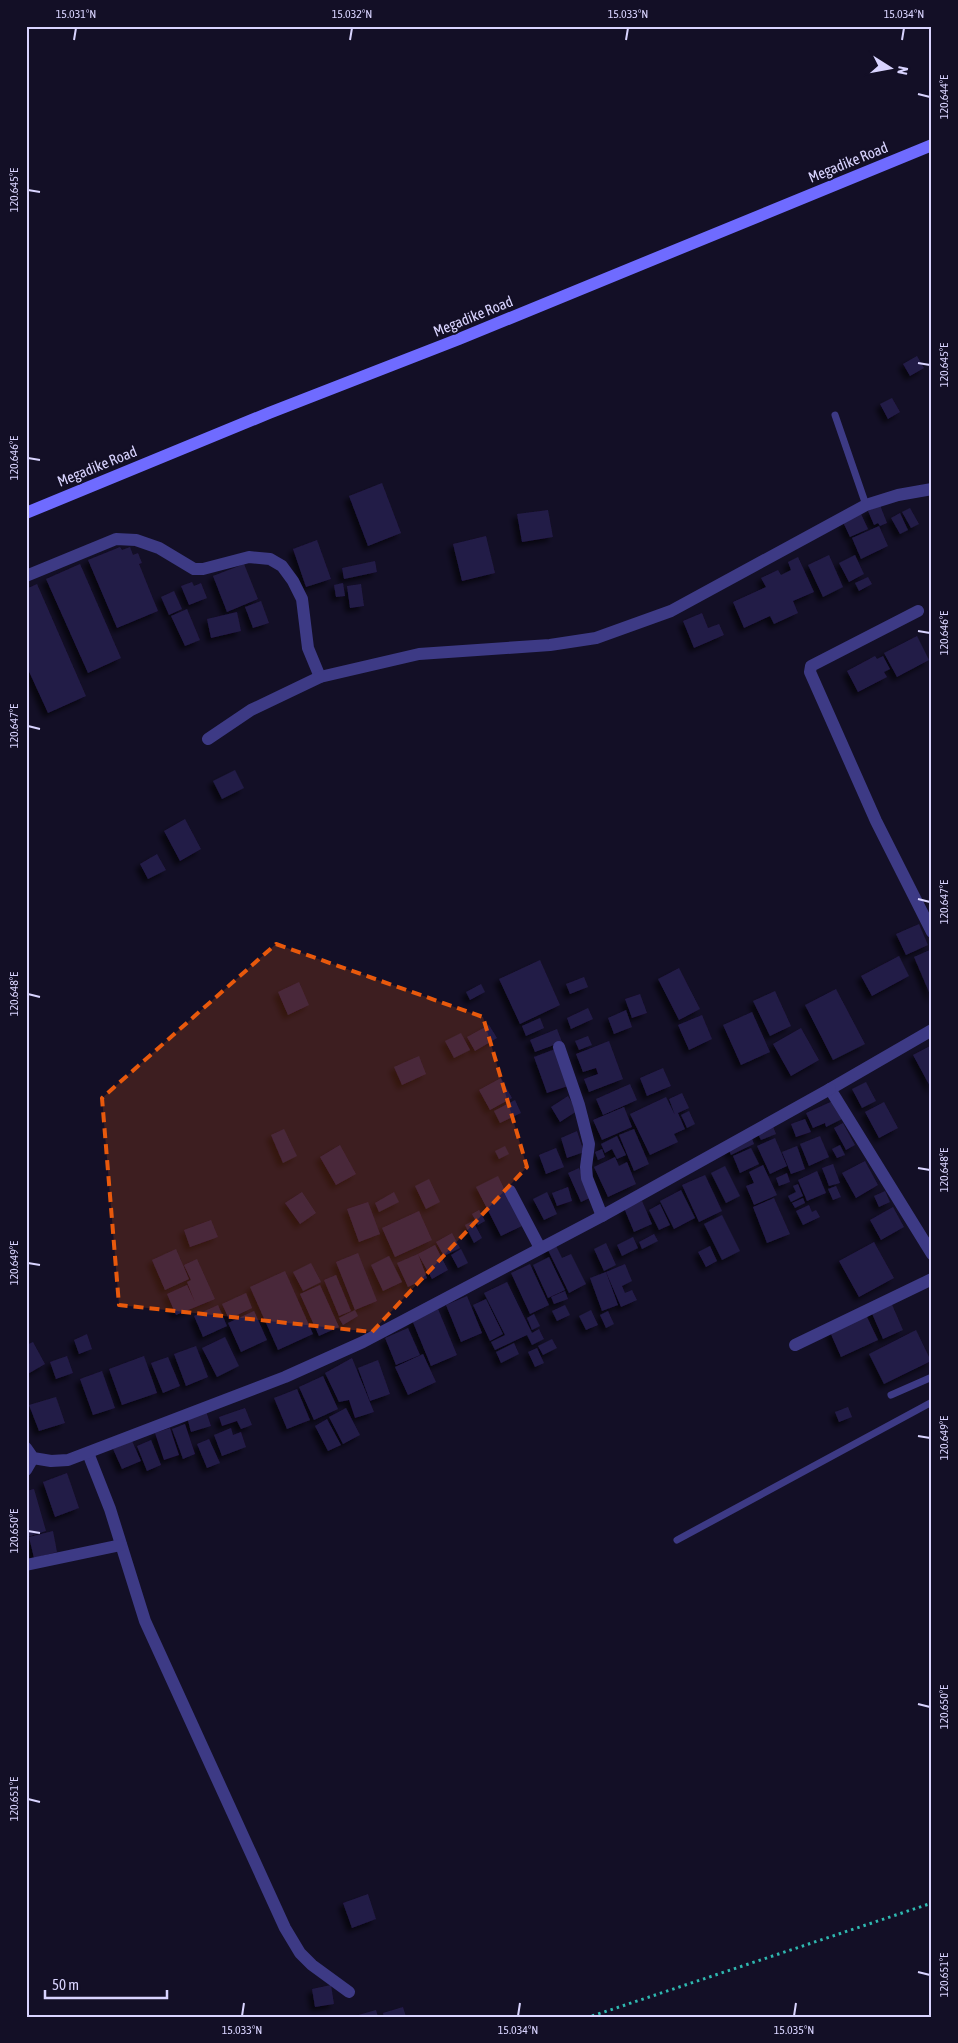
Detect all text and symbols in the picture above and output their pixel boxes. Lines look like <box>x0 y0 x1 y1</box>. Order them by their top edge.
text: 15.031°N <box>56 7 96 21</box>
text: 15.032°N <box>332 7 372 21</box>
text: 15.033°N <box>608 7 648 21</box>
text: 15.034°N <box>884 7 924 21</box>
north arrow <box>866 42 916 92</box>
text: N <box>894 65 911 76</box>
text: 120.644°E <box>937 75 951 119</box>
street label: Megadike Road <box>806 138 890 186</box>
text: 120.645°E <box>7 168 21 212</box>
street label: Megadike Road <box>431 292 515 340</box>
text: 120.645°E <box>937 343 951 387</box>
text: 120.646°E <box>7 436 21 480</box>
street label: Megadike Road <box>55 442 139 490</box>
text: 120.646°E <box>937 611 951 655</box>
text: 120.647°E <box>7 704 21 748</box>
text: 120.647°E <box>937 880 951 924</box>
text: 120.648°E <box>7 972 21 1016</box>
text: 120.648°E <box>937 1148 951 1192</box>
text: 120.649°E <box>7 1241 21 1285</box>
text: 120.649°E <box>937 1416 951 1460</box>
text: 120.650°E <box>7 1509 21 1553</box>
text: 120.650°E <box>937 1685 951 1729</box>
text: 120.651°E <box>7 1777 21 1821</box>
text: 120.651°E <box>937 1953 951 1997</box>
scale bar <box>45 1968 168 2000</box>
text: 50 m <box>52 1976 79 1993</box>
text: 15.033°N <box>222 2023 262 2037</box>
text: 15.034°N <box>498 2023 538 2037</box>
text: 15.035°N <box>774 2023 814 2037</box>

